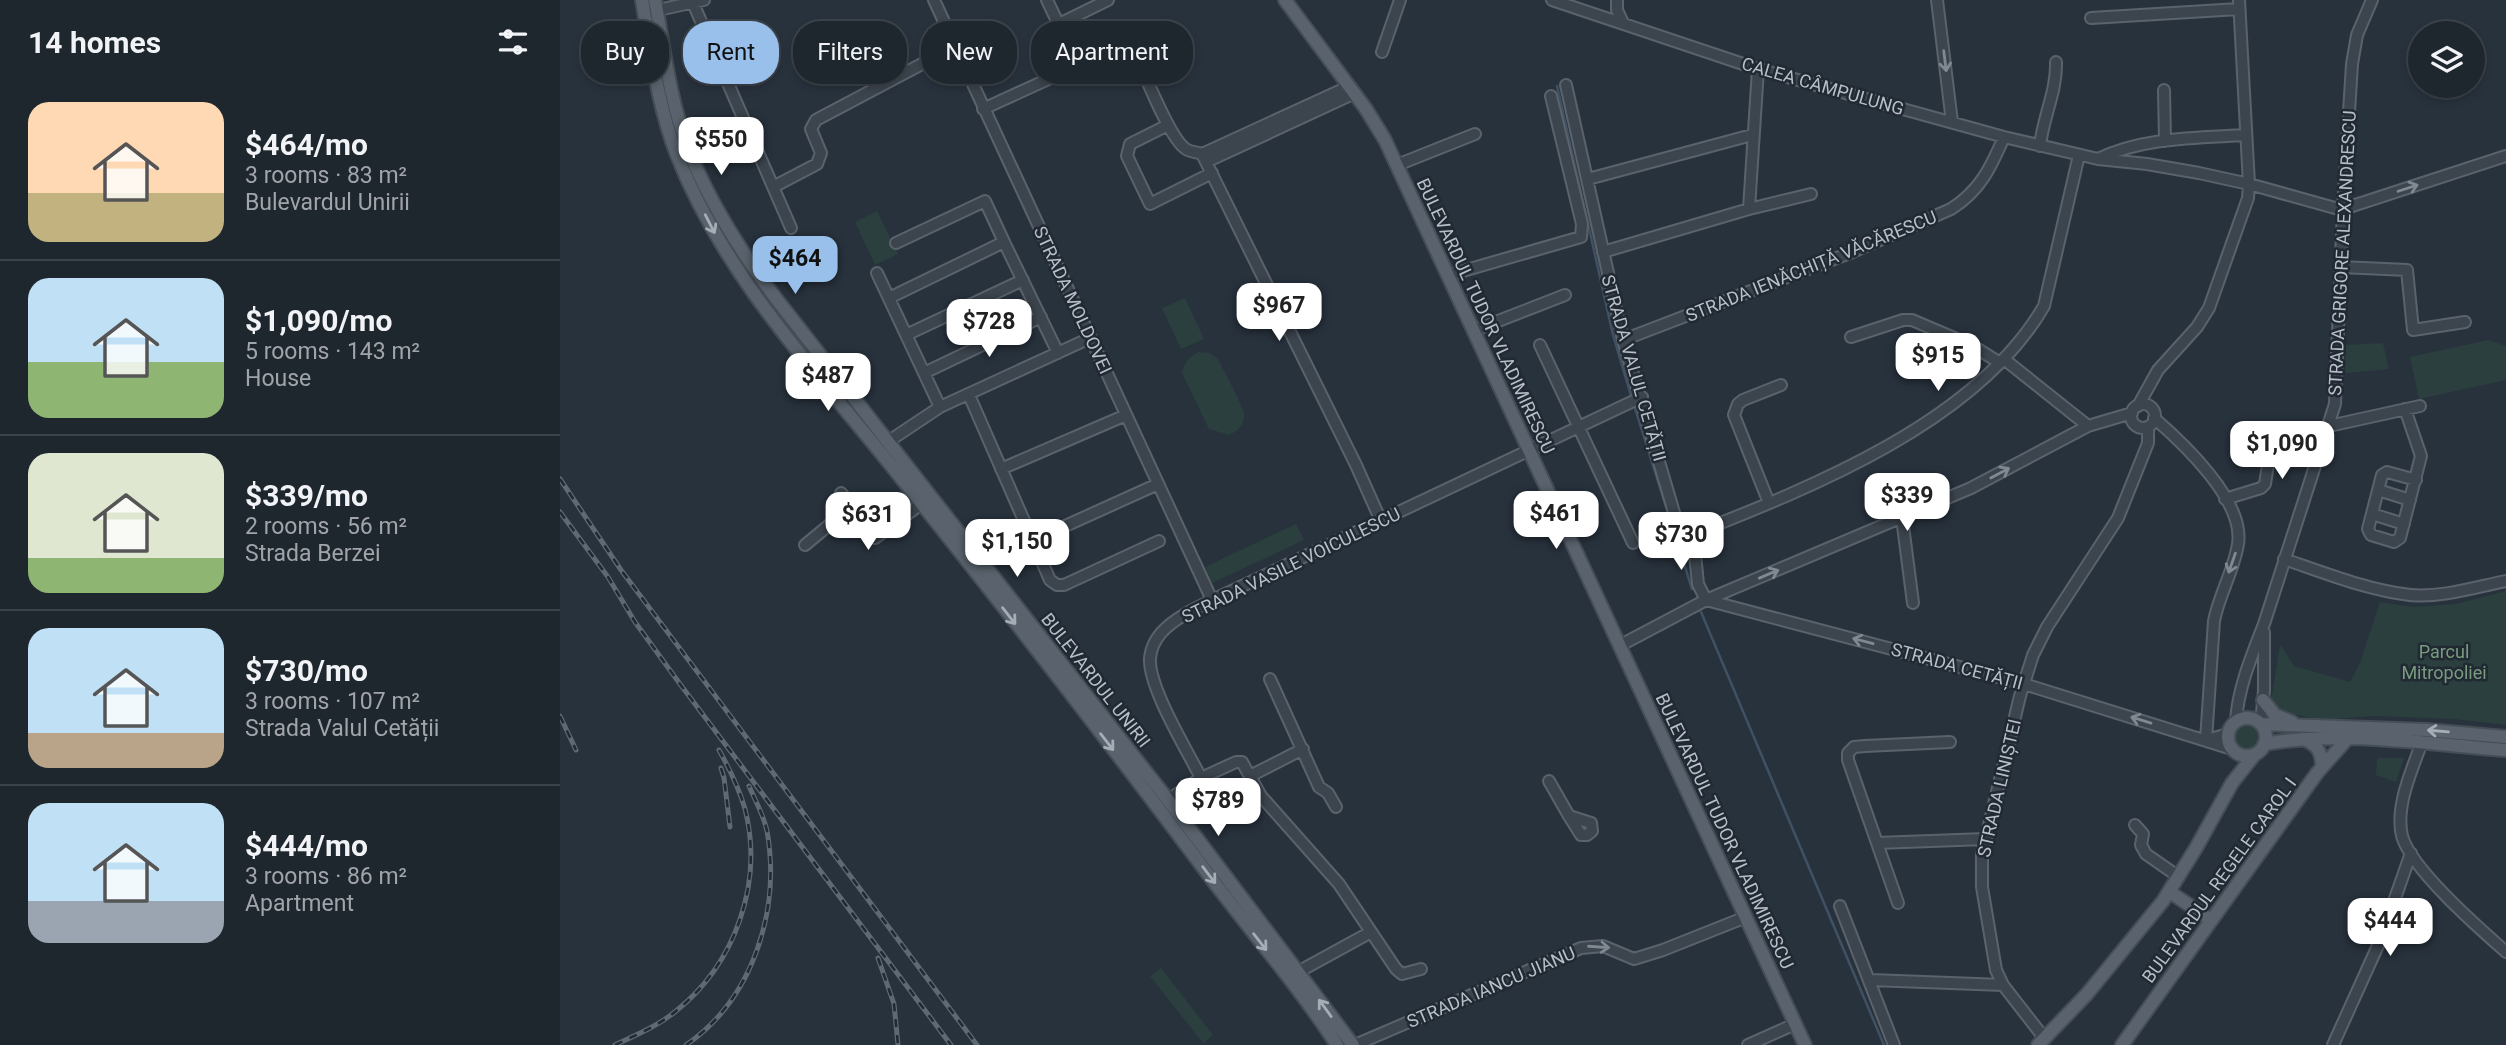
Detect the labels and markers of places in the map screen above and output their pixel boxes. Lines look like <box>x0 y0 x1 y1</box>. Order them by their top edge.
pin: $550 <box>680 118 762 177</box>
pin: $464 <box>754 236 836 296</box>
pin: $967 <box>1238 284 1320 343</box>
pin: $728 <box>948 300 1030 359</box>
pin: $915 <box>1897 334 1979 393</box>
pin: $487 <box>787 354 869 413</box>
pin: $1,090 <box>2225 421 2339 481</box>
pin: $339 <box>1866 474 1948 533</box>
pin: $461 <box>1515 491 1597 551</box>
pin: $631 <box>827 492 909 552</box>
pin: $730 <box>1640 512 1722 572</box>
pin: $1,150 <box>960 520 1074 579</box>
pin: $789 <box>1177 778 1259 838</box>
pin: $444 <box>2349 898 2431 958</box>

